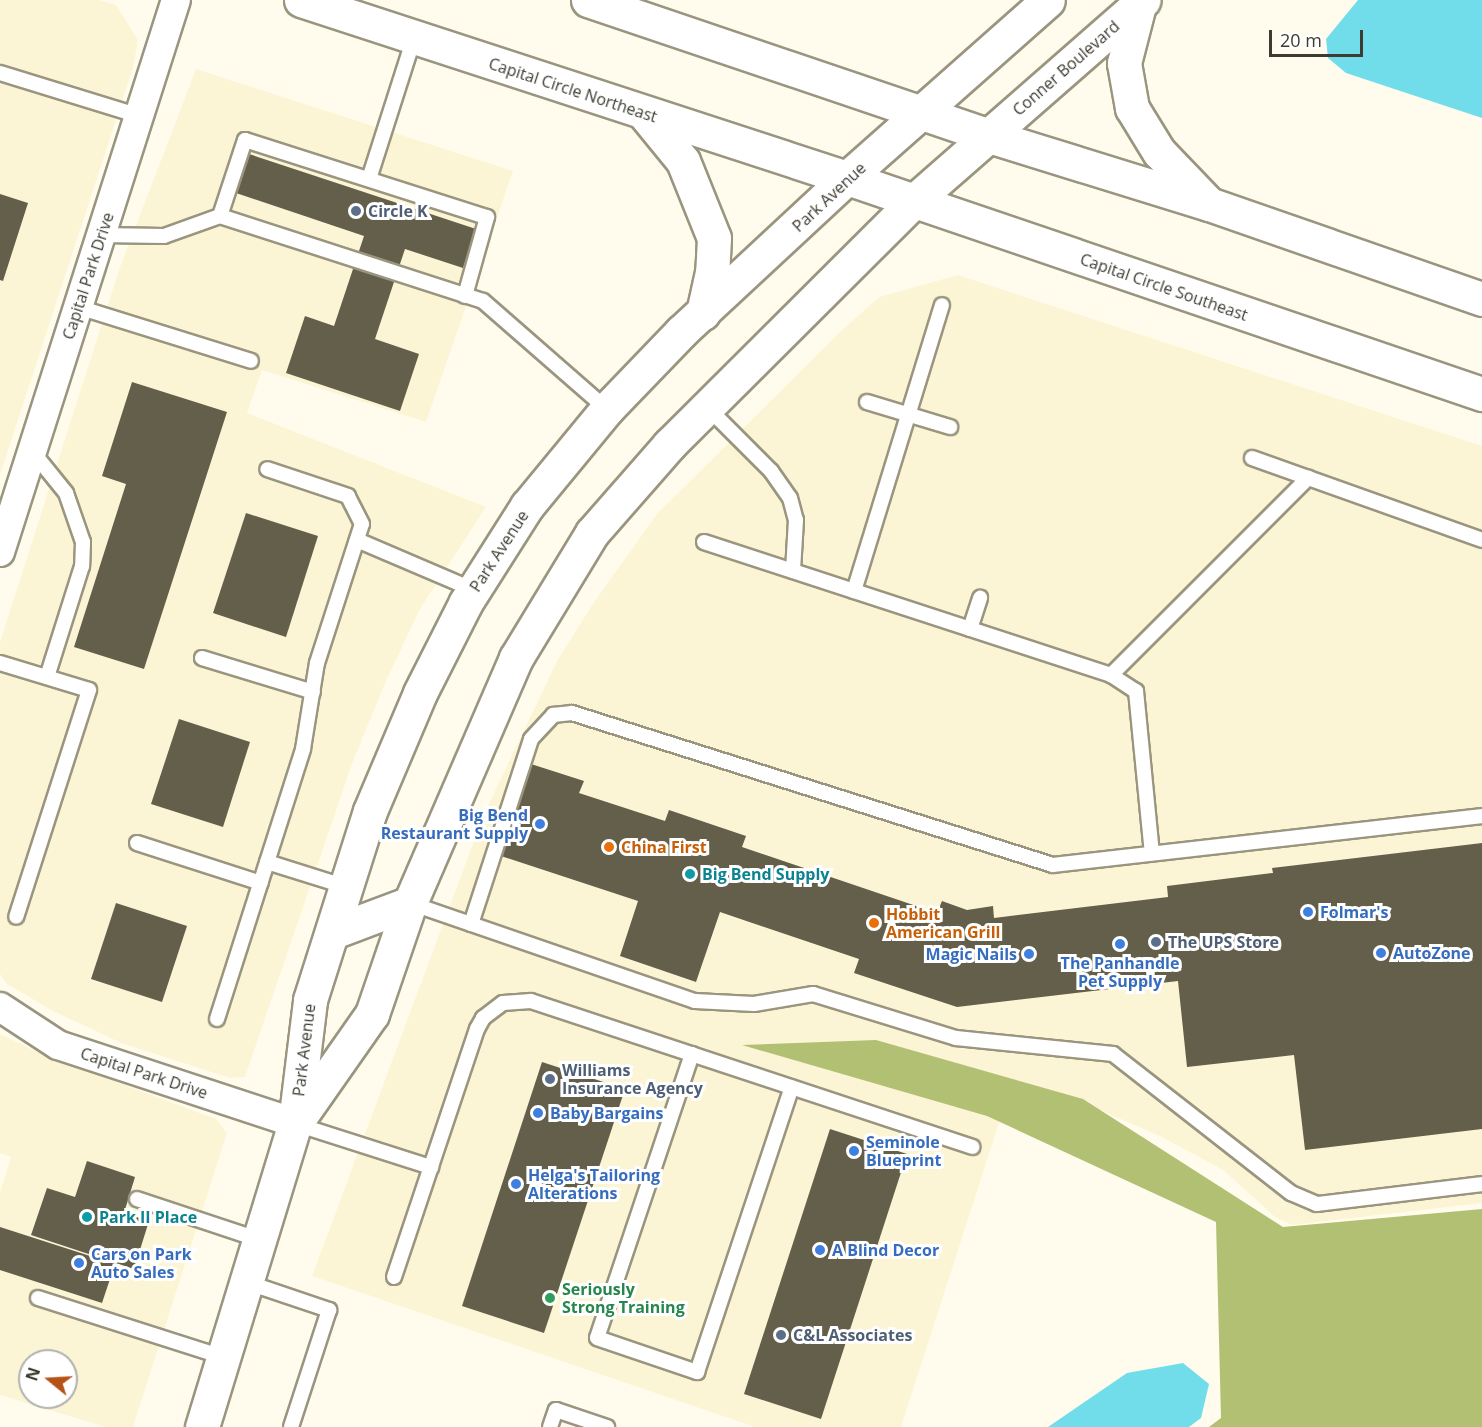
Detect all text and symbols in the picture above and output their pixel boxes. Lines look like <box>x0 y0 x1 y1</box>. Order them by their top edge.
street label: Conner Boulevard <box>1009 16 1123 120</box>
scale bar <box>1272 18 1366 56</box>
text: 20 m <box>1280 28 1322 52</box>
street label: Capital Circle Northeast <box>486 54 660 126</box>
street label: Park Avenue <box>788 158 870 236</box>
place label: Circle K <box>368 201 428 221</box>
marker: Circle K <box>349 204 363 218</box>
street label: Capital Park Drive <box>58 210 118 342</box>
street label: Capital Circle Southeast <box>1078 249 1250 325</box>
street label: Park Avenue <box>466 507 532 595</box>
place label: Big Bend Restaurant Supply <box>381 805 528 843</box>
marker: Big Bend Restaurant Supply <box>533 817 547 831</box>
place label: China First <box>621 837 707 857</box>
marker: China First <box>602 840 616 854</box>
place label: Big Bend Supply <box>702 864 829 884</box>
marker: Big Bend Supply <box>683 867 697 881</box>
place label: Folmar's <box>1320 902 1388 922</box>
place label: Hobbit American Grill <box>886 904 1000 942</box>
marker: Folmar's <box>1301 905 1315 919</box>
marker: Hobbit American Grill <box>867 916 881 930</box>
place label: The UPS Store <box>1168 932 1279 952</box>
marker: The UPS Store <box>1149 935 1163 949</box>
marker: The Panhandle Pet Supply <box>1113 937 1127 951</box>
place label: AutoZone <box>1393 943 1471 963</box>
place label: Magic Nails <box>926 944 1017 964</box>
marker: AutoZone <box>1374 946 1388 960</box>
marker: Magic Nails <box>1022 947 1036 961</box>
place label: The Panhandle Pet Supply <box>1061 953 1179 991</box>
street label: Park Avenue <box>289 1003 319 1097</box>
street label: Capital Park Drive <box>78 1043 210 1103</box>
place label: Williams Insurance Agency <box>562 1060 703 1098</box>
marker: Williams Insurance Agency <box>543 1072 557 1086</box>
place label: Baby Bargains <box>550 1103 664 1123</box>
marker: Baby Bargains <box>531 1106 545 1120</box>
place label: Seminole Blueprint <box>866 1132 941 1170</box>
marker: Seminole Blueprint <box>847 1144 861 1158</box>
place label: Helga's Tailoring Alterations <box>528 1165 660 1203</box>
marker: Helga's Tailoring Alterations <box>509 1177 523 1191</box>
place label: Park II Place <box>99 1207 197 1227</box>
marker: Park II Place <box>80 1210 94 1224</box>
place label: A Blind Decor <box>832 1240 939 1260</box>
marker: A Blind Decor <box>813 1243 827 1257</box>
place label: Cars on Park Auto Sales <box>91 1244 192 1282</box>
marker: Cars on Park Auto Sales <box>72 1256 86 1270</box>
place label: Seriously Strong Training <box>562 1279 685 1317</box>
marker: Seriously Strong Training <box>543 1291 557 1305</box>
place label: C&L Associates <box>793 1325 912 1345</box>
marker: C&L Associates <box>774 1328 788 1342</box>
north arrow <box>18 1349 78 1409</box>
text: N <box>20 1364 45 1384</box>

